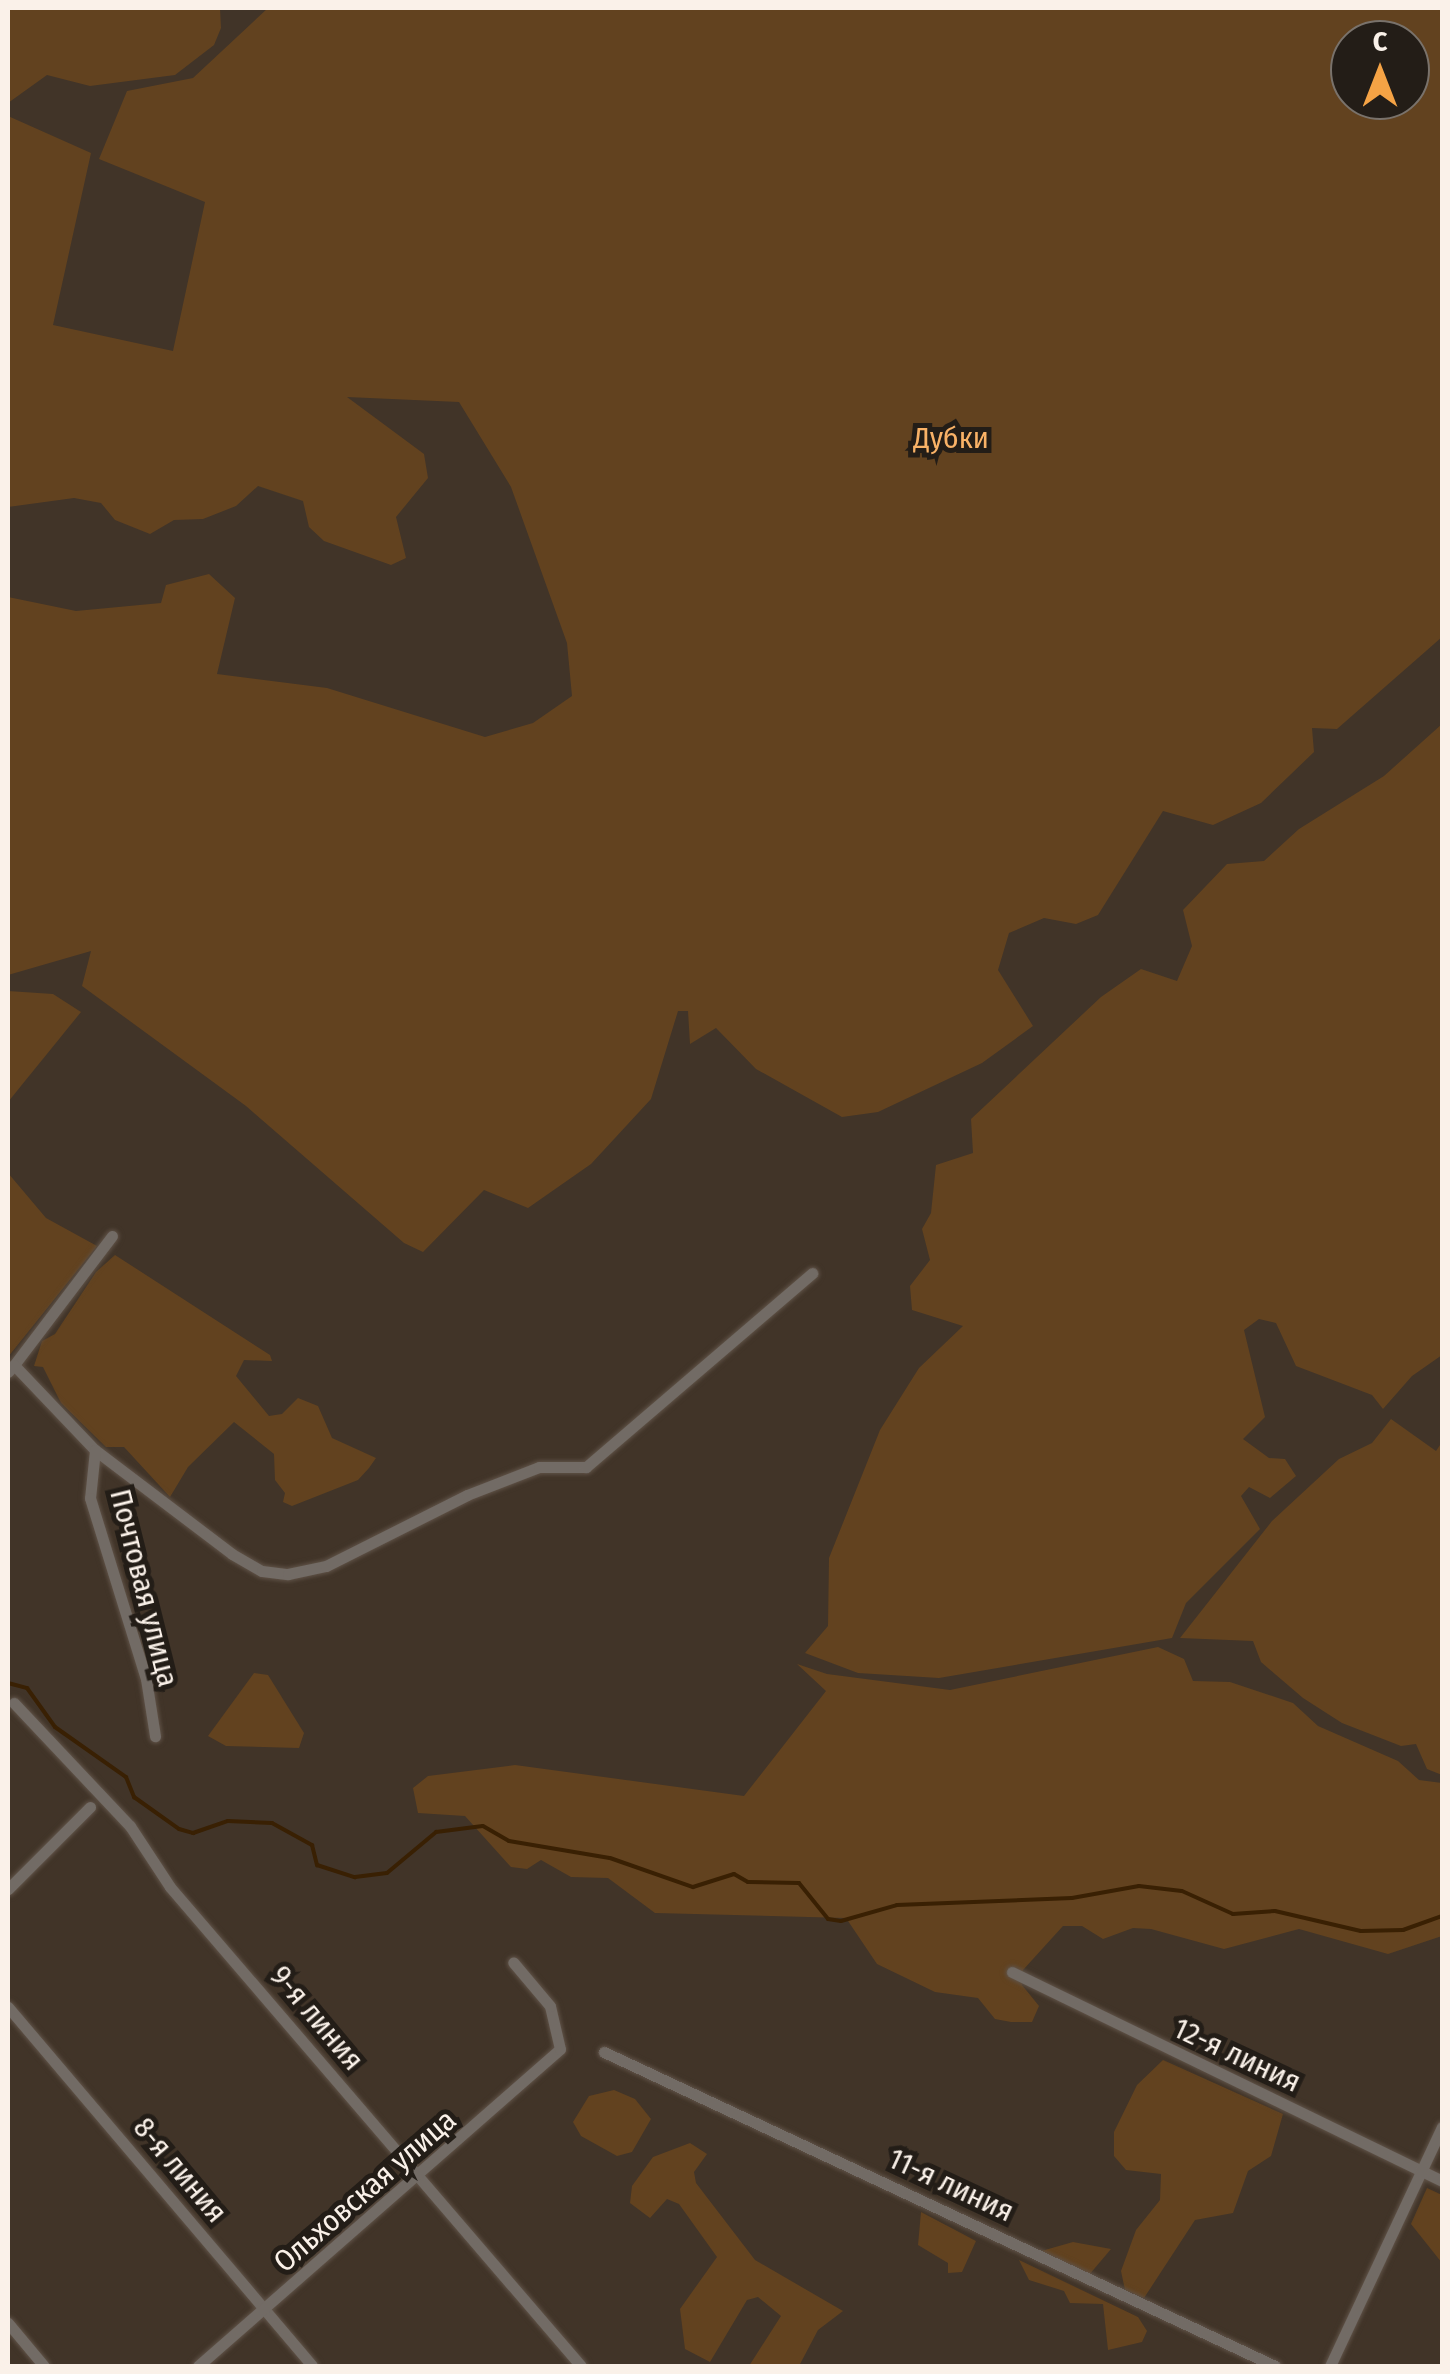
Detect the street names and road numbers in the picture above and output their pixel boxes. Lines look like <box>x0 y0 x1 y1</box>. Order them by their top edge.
street label: Почтовая улица <box>102 1485 186 1691</box>
street label: 9-я линия <box>263 1958 371 2078</box>
street label: 12-я линия <box>1168 2010 1306 2100</box>
street label: Ольховская улица <box>267 2102 463 2280</box>
street label: 8-я линия <box>126 2110 234 2230</box>
street label: 11-я линия <box>883 2140 1019 2230</box>

